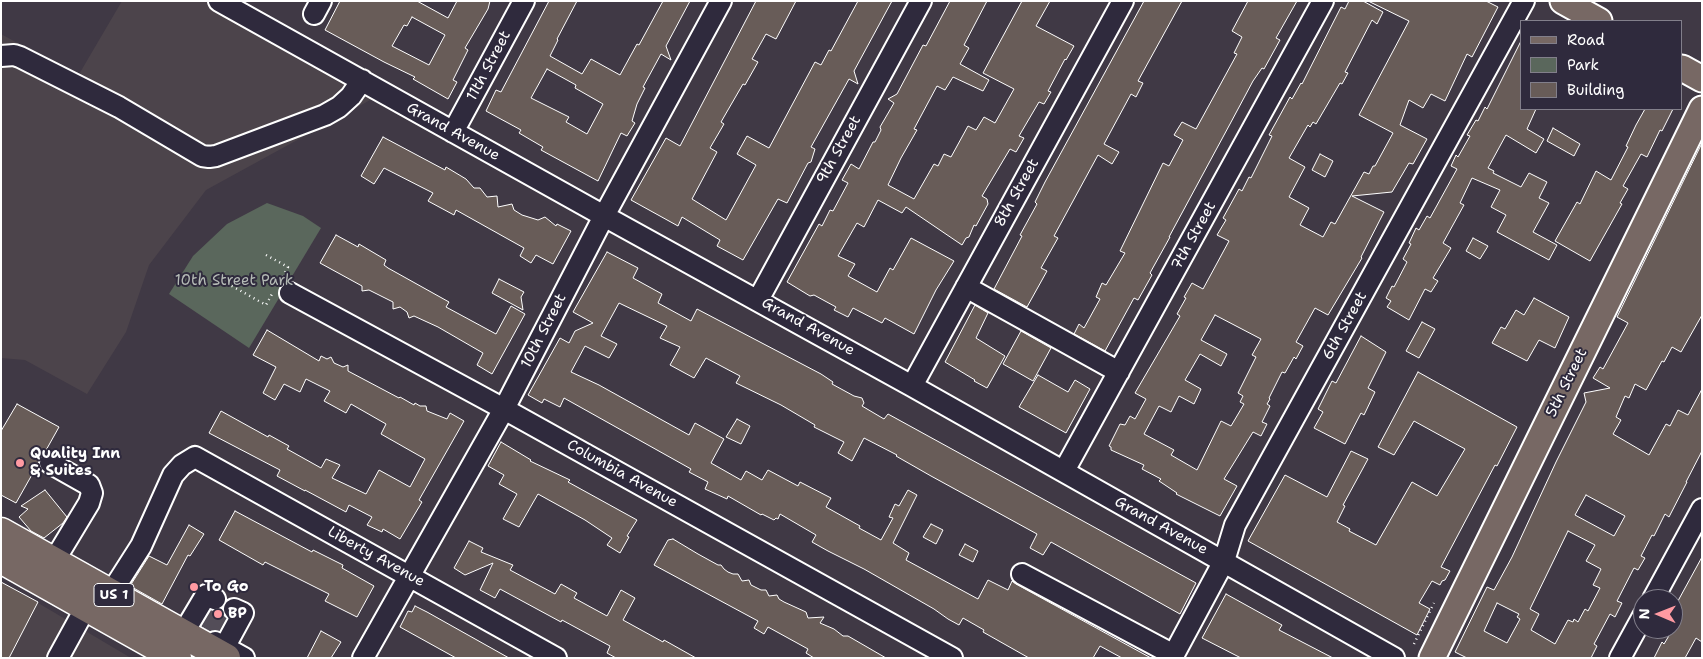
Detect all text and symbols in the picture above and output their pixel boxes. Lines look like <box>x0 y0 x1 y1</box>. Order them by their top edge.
legend <box>1520 20 1683 110</box>
street label: 11th Street <box>463 28 515 104</box>
text: Road <box>1567 30 1605 50</box>
text: Park <box>1567 55 1599 75</box>
text: Building <box>1567 80 1624 100</box>
street label: Grand Avenue <box>403 99 503 165</box>
street label: 9th Street <box>813 113 865 187</box>
street label: 8th Street <box>991 156 1043 230</box>
street label: 7th Street <box>1168 199 1220 273</box>
park label: 10th Street Park <box>175 272 293 290</box>
street label: 6th Street <box>1319 289 1371 363</box>
street label: 10th Street <box>518 291 570 371</box>
street label: Grand Avenue <box>758 294 858 360</box>
street label: 5th Street <box>1543 346 1591 420</box>
street label: Columbia Avenue <box>564 436 680 512</box>
place label: Quality Inn & Suites <box>30 445 120 480</box>
marker: Quality Inn & Suites <box>14 457 26 469</box>
street label: Grand Avenue <box>1111 493 1211 559</box>
street label: Liberty Avenue <box>324 523 428 591</box>
place label: To Go <box>204 578 248 596</box>
marker: To Go <box>188 581 200 593</box>
road number: US 1 <box>94 584 134 606</box>
north arrow <box>1633 589 1683 639</box>
place label: BP <box>228 605 247 623</box>
marker: BP <box>212 608 224 620</box>
text: N <box>1635 608 1653 619</box>

